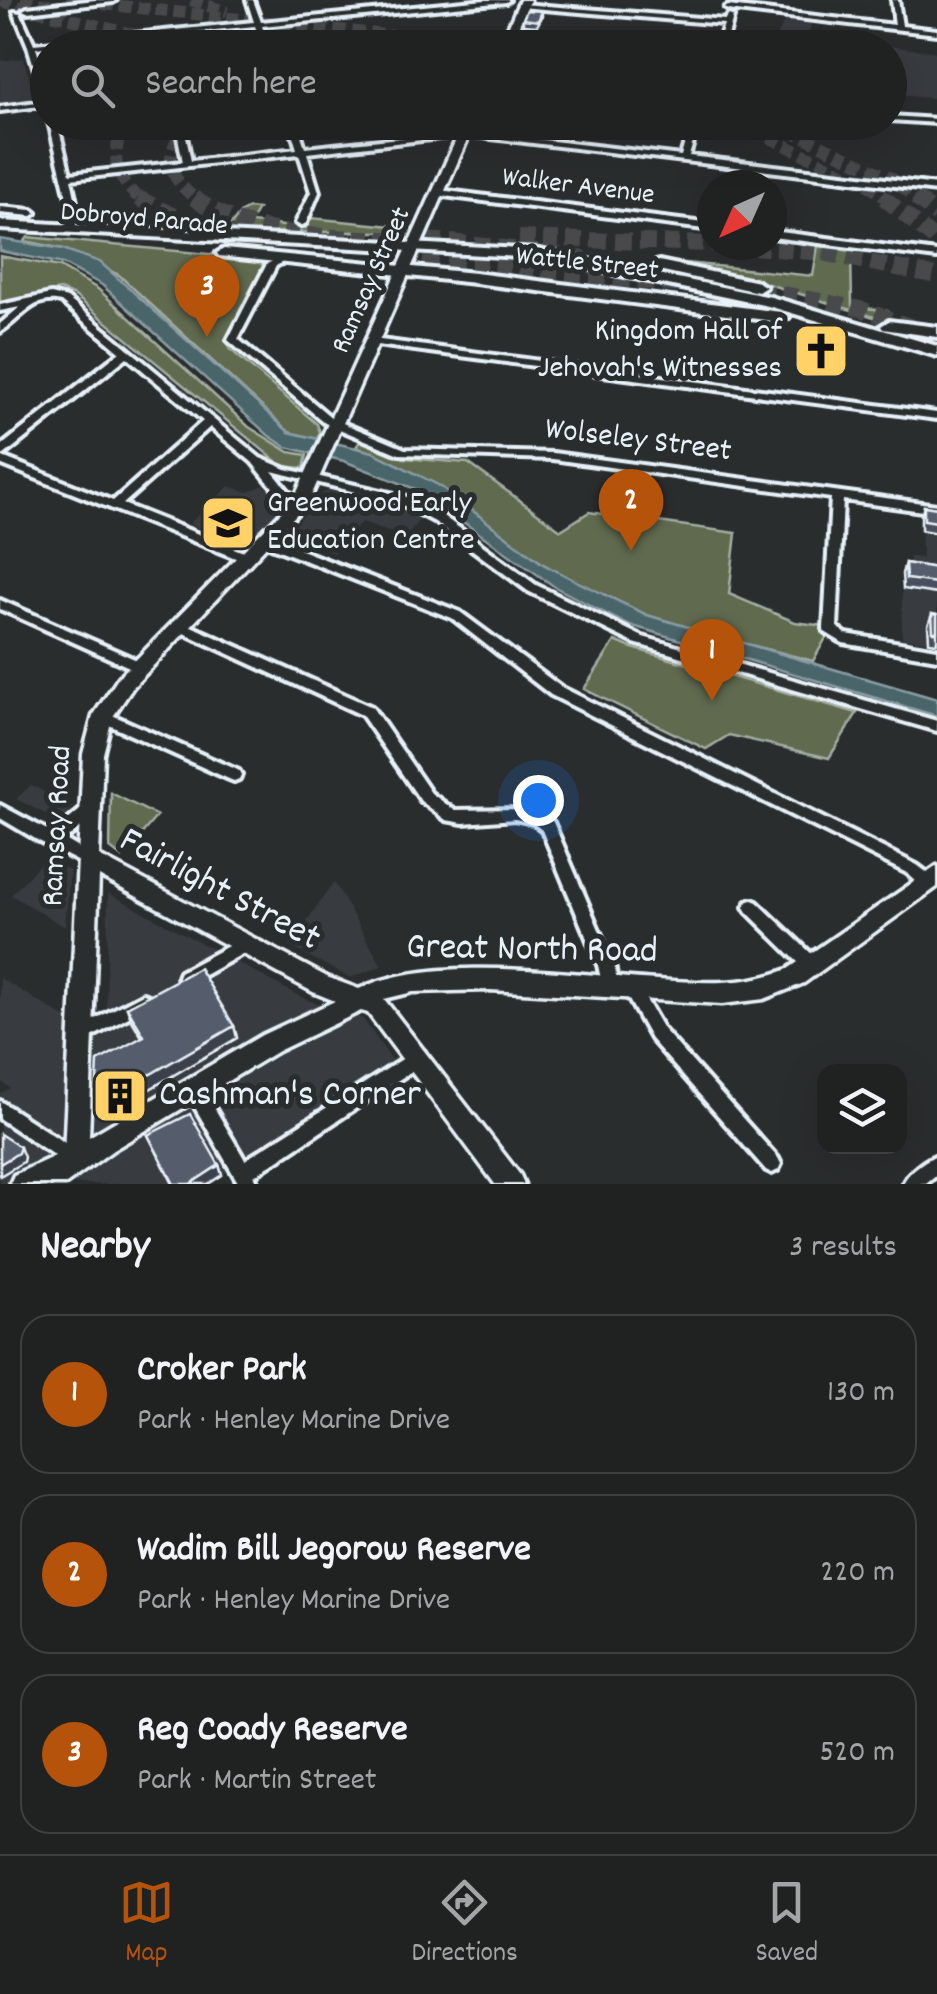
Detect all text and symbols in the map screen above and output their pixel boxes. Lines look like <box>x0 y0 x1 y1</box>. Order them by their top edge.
search box <box>30 30 907 140</box>
icon: search <box>65 58 120 113</box>
text: Search here <box>145 58 317 113</box>
street label: Walker Avenue <box>500 159 656 217</box>
north arrow <box>697 170 787 260</box>
street label: Dobroyd Parade <box>59 194 229 248</box>
street label: Ramsay Street <box>323 201 423 361</box>
street label: Wattle Street <box>514 238 660 292</box>
pin: 3 <box>174 255 240 337</box>
place label: Kingdom Hall of Jehovah's Witnesses <box>538 310 783 393</box>
church icon: Kingdom Hall of Jehovah's Witnesses <box>791 321 851 381</box>
street label: Wolseley Street <box>542 408 734 476</box>
pin: 2 <box>598 468 664 551</box>
place label: Greenwood Early Education Centre <box>267 482 475 565</box>
school or university icon: Greenwood Early Education Centre <box>198 493 258 553</box>
pin: 1 <box>680 618 744 701</box>
street label: Ramsay Road <box>32 744 86 908</box>
your location <box>513 775 564 826</box>
street label: Fairlight Street <box>109 815 329 967</box>
street label: Great North Road <box>406 921 658 981</box>
map controls <box>817 1064 907 1154</box>
button: layers <box>817 1064 907 1154</box>
building icon: Cashman's Corner <box>90 1066 150 1126</box>
place label: Cashman's Corner <box>159 1069 421 1124</box>
text: Nearby <box>40 1219 150 1279</box>
text: 3 results <box>789 1226 897 1272</box>
text: Croker Park <box>137 1344 307 1399</box>
text: 1 <box>71 1371 78 1417</box>
text: 130 m <box>827 1371 895 1417</box>
text: Park · Henley Marine Drive <box>137 1399 450 1445</box>
text: Wadim Bill Jegorow Reserve <box>137 1524 531 1579</box>
text: 2 <box>68 1551 81 1597</box>
text: 220 m <box>820 1551 895 1597</box>
text: Park · Henley Marine Drive <box>137 1579 450 1625</box>
text: Reg Coady Reserve <box>137 1704 408 1759</box>
text: 3 <box>67 1731 82 1777</box>
text: 520 m <box>819 1731 895 1777</box>
text: Park · Martin Street <box>137 1759 377 1805</box>
tab: Map <box>119 1875 174 1975</box>
tab: Directions <box>412 1875 518 1975</box>
tab: Saved <box>756 1875 818 1975</box>

